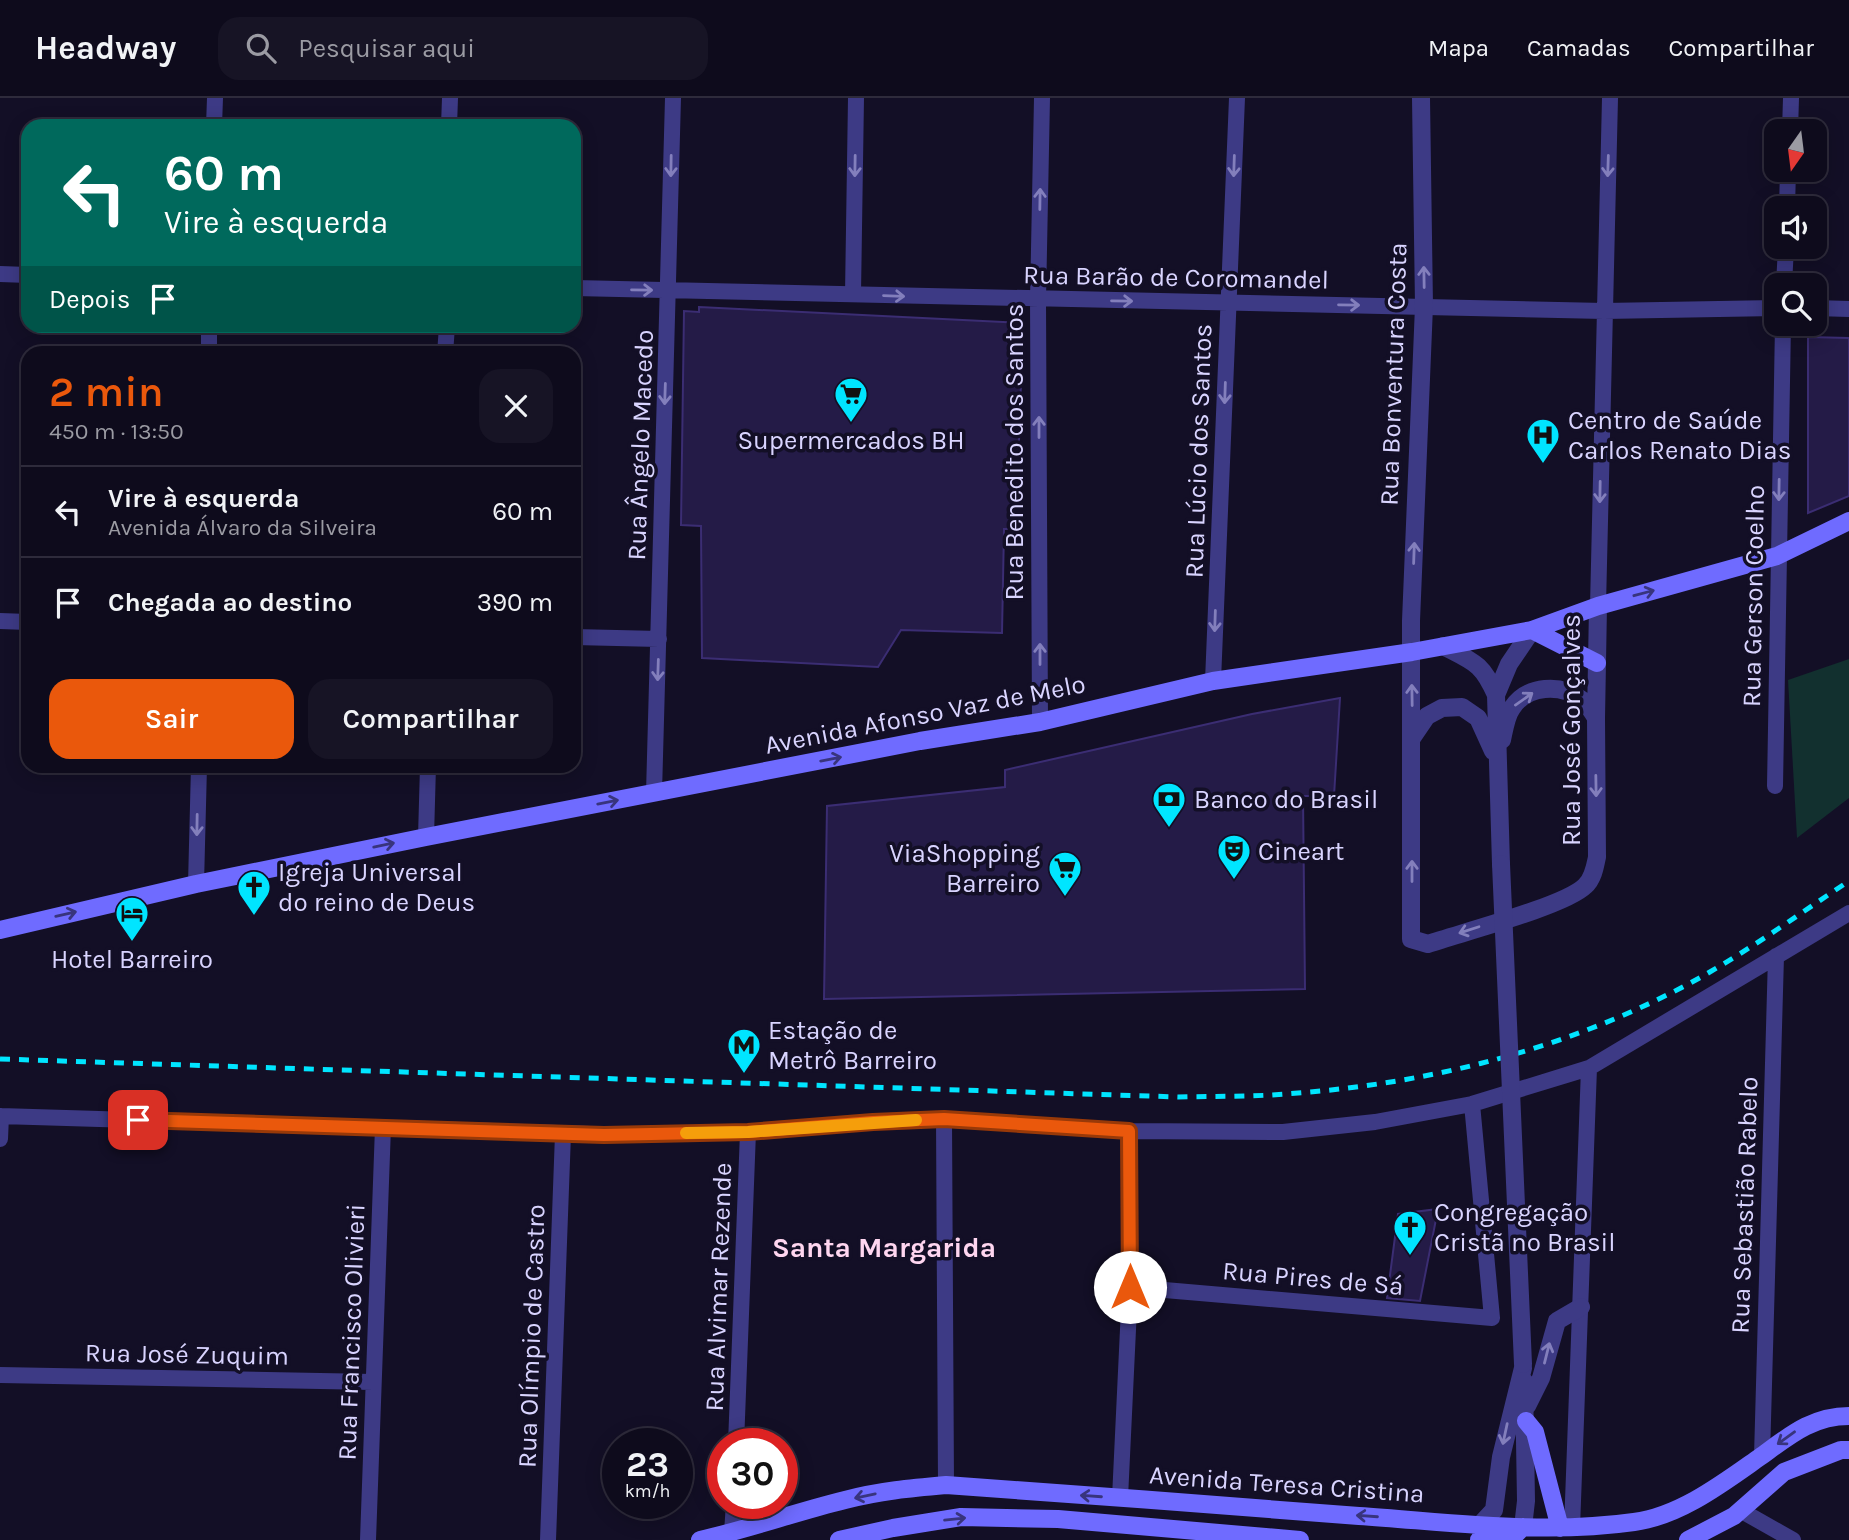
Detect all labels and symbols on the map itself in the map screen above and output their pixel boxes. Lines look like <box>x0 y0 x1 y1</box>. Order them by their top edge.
north arrow <box>1764 119 1827 182</box>
one-way arrow <box>665 154 678 177</box>
one-way arrow <box>848 154 862 177</box>
one-way arrow <box>1228 154 1241 177</box>
one-way arrow <box>1601 154 1615 177</box>
one-way arrow <box>1033 188 1047 211</box>
street label: Rua Bonventura Costa <box>1373 242 1414 506</box>
street label: Rua Barão de Coromandel <box>1023 259 1329 296</box>
one-way arrow <box>1417 266 1431 289</box>
one-way arrow <box>630 283 653 296</box>
one-way arrow <box>882 289 905 302</box>
one-way arrow <box>1110 294 1133 308</box>
one-way arrow <box>1337 298 1360 311</box>
street label: Rua Benedito dos Santos <box>999 304 1030 600</box>
street label: Rua Lúcio dos Santos <box>1179 323 1218 579</box>
street label: Rua Ângelo Macedo <box>621 329 660 561</box>
supermarket icon: Supermercados BH <box>832 375 870 424</box>
one-way arrow <box>659 382 672 405</box>
one-way arrow <box>1218 382 1231 405</box>
place label: Centro de Saúde Carlos Renato Dias <box>1568 405 1791 466</box>
one-way arrow <box>1032 415 1045 438</box>
hospital icon: Centro de Saúde Carlos Renato Dias <box>1524 416 1562 465</box>
place label: Supermercados BH <box>737 425 965 456</box>
one-way arrow <box>1772 478 1786 501</box>
one-way arrow <box>1594 480 1607 503</box>
street label: Rua Gerson Coelho <box>1736 485 1771 707</box>
one-way arrow <box>1407 542 1420 565</box>
one-way arrow <box>1632 586 1654 599</box>
one-way arrow <box>1209 609 1222 632</box>
street label: Rua José Gonçalves <box>1556 614 1587 846</box>
one-way arrow <box>1033 643 1047 666</box>
one-way arrow <box>651 658 664 681</box>
street label: Avenida Afonso Vaz de Melo <box>762 668 1088 761</box>
one-way arrow <box>1405 684 1419 707</box>
one-way arrow <box>1514 692 1533 707</box>
one-way arrow <box>819 751 842 765</box>
one-way arrow <box>1590 774 1603 797</box>
bank icon: Banco do Brasil <box>1150 780 1188 829</box>
place label: Banco do Brasil <box>1194 784 1378 815</box>
one-way arrow <box>596 795 619 808</box>
one-way arrow <box>191 813 204 836</box>
theatre icon: Cineart <box>1215 832 1253 881</box>
place label: Cineart <box>1258 836 1344 867</box>
one-way arrow <box>372 838 395 852</box>
place label: ViaShopping Barreiro <box>889 838 1040 899</box>
supermarket icon: ViaShopping Barreiro <box>1046 849 1084 898</box>
place label: Igreja Universal do reino de Deus <box>278 857 475 918</box>
one-way arrow <box>1405 859 1418 882</box>
church icon: Igreja Universal do reino de Deus <box>235 868 273 917</box>
hotel icon: Hotel Barreiro <box>113 894 151 943</box>
one-way arrow <box>54 907 77 921</box>
one-way arrow <box>1459 925 1481 938</box>
place label: Hotel Barreiro <box>51 944 213 975</box>
place label: Estação de Metrô Barreiro <box>768 1015 937 1076</box>
metro station icon: Estação de Metrô Barreiro <box>725 1026 763 1075</box>
street label: Rua Sebastião Rabelo <box>1725 1076 1764 1334</box>
pin <box>108 1090 168 1150</box>
street label: Rua Alvimar Rezende <box>699 1162 738 1412</box>
place label: Congregação Cristã no Brasil <box>1434 1197 1616 1258</box>
street label: Rua Francisco Olivieri <box>332 1203 371 1461</box>
street label: Rua Olímpio de Castro <box>511 1204 552 1468</box>
church icon: Congregação Cristã no Brasil <box>1391 1208 1429 1257</box>
district label: Santa Margarida <box>772 1231 996 1264</box>
position arrow <box>1093 1250 1167 1324</box>
street label: Rua Pires de Sá <box>1221 1255 1405 1302</box>
street label: Rua José Zuquim <box>85 1337 289 1372</box>
one-way arrow <box>1541 1342 1554 1365</box>
one-way arrow <box>1498 1422 1512 1445</box>
speed limit sign: 30 <box>707 1428 798 1519</box>
one-way arrow <box>1777 1430 1796 1445</box>
street label: Avenida Teresa Cristina <box>1148 1459 1426 1510</box>
one-way arrow <box>854 1489 877 1503</box>
one-way arrow <box>1080 1489 1103 1502</box>
one-way arrow <box>1356 1509 1378 1522</box>
one-way arrow <box>943 1512 965 1525</box>

